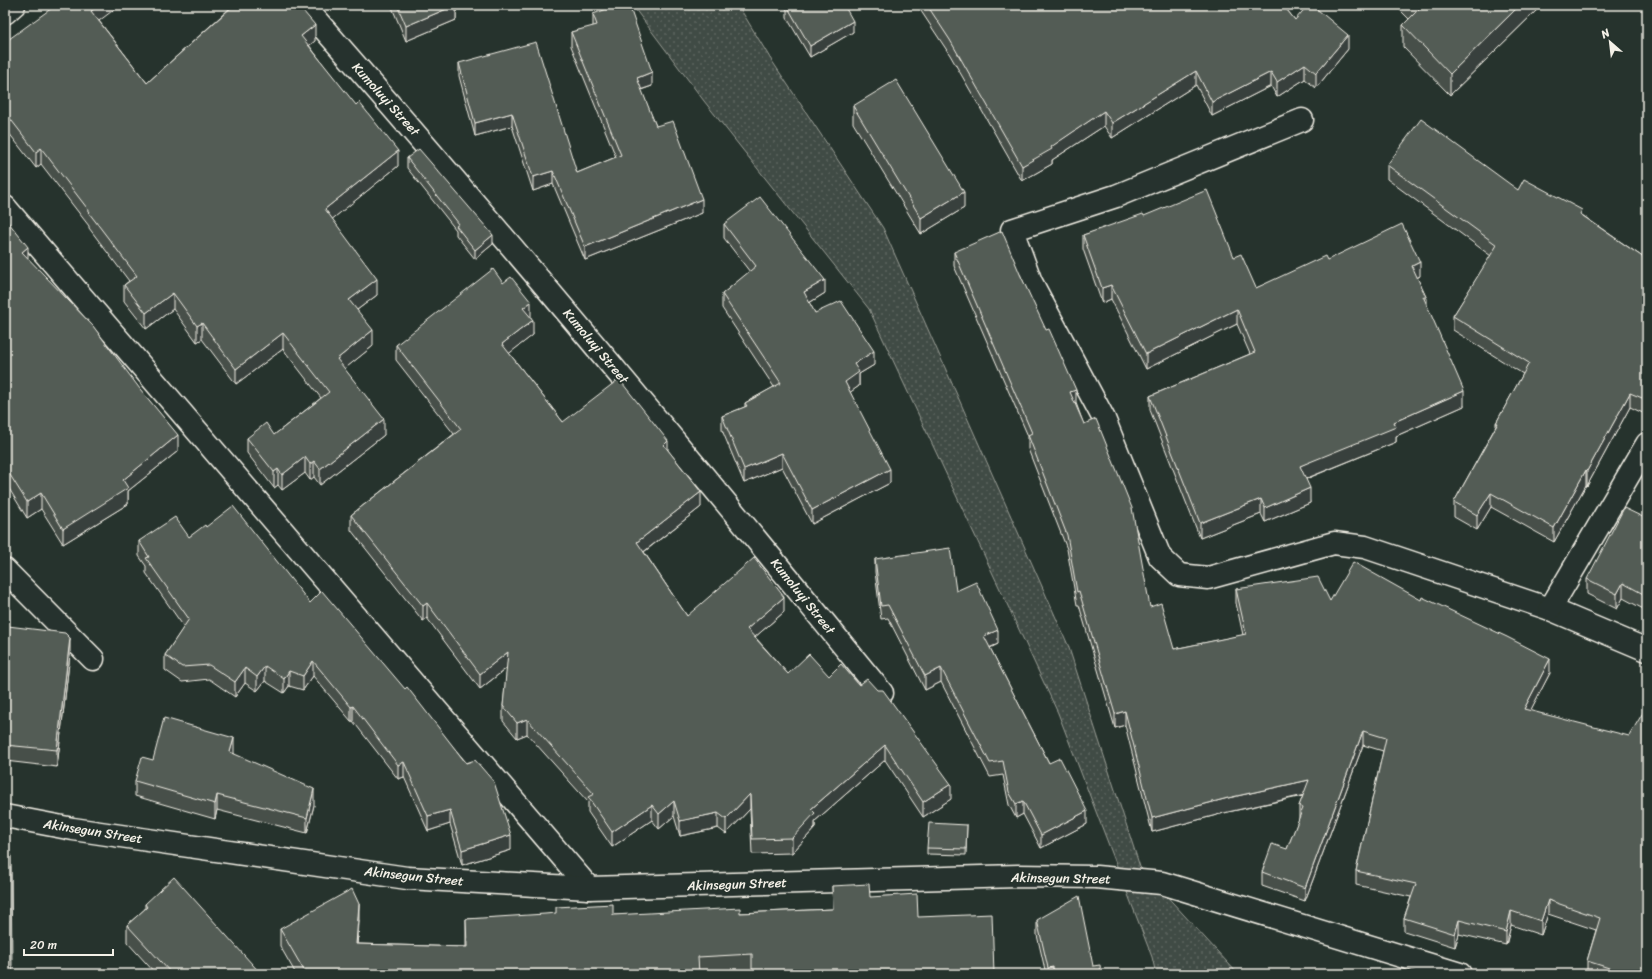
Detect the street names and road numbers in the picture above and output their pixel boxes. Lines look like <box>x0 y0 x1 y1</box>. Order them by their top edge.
street label: Kumoluyi Street <box>346 57 426 142</box>
street label: Kumoluyi Street <box>557 303 635 390</box>
street label: Kumoluyi Street <box>765 553 842 640</box>
street label: Akinsegun Street <box>41 812 144 850</box>
street label: Akinsegun Street <box>362 859 465 893</box>
street label: Akinsegun Street <box>1010 866 1111 890</box>
street label: Akinsegun Street <box>686 871 788 897</box>

